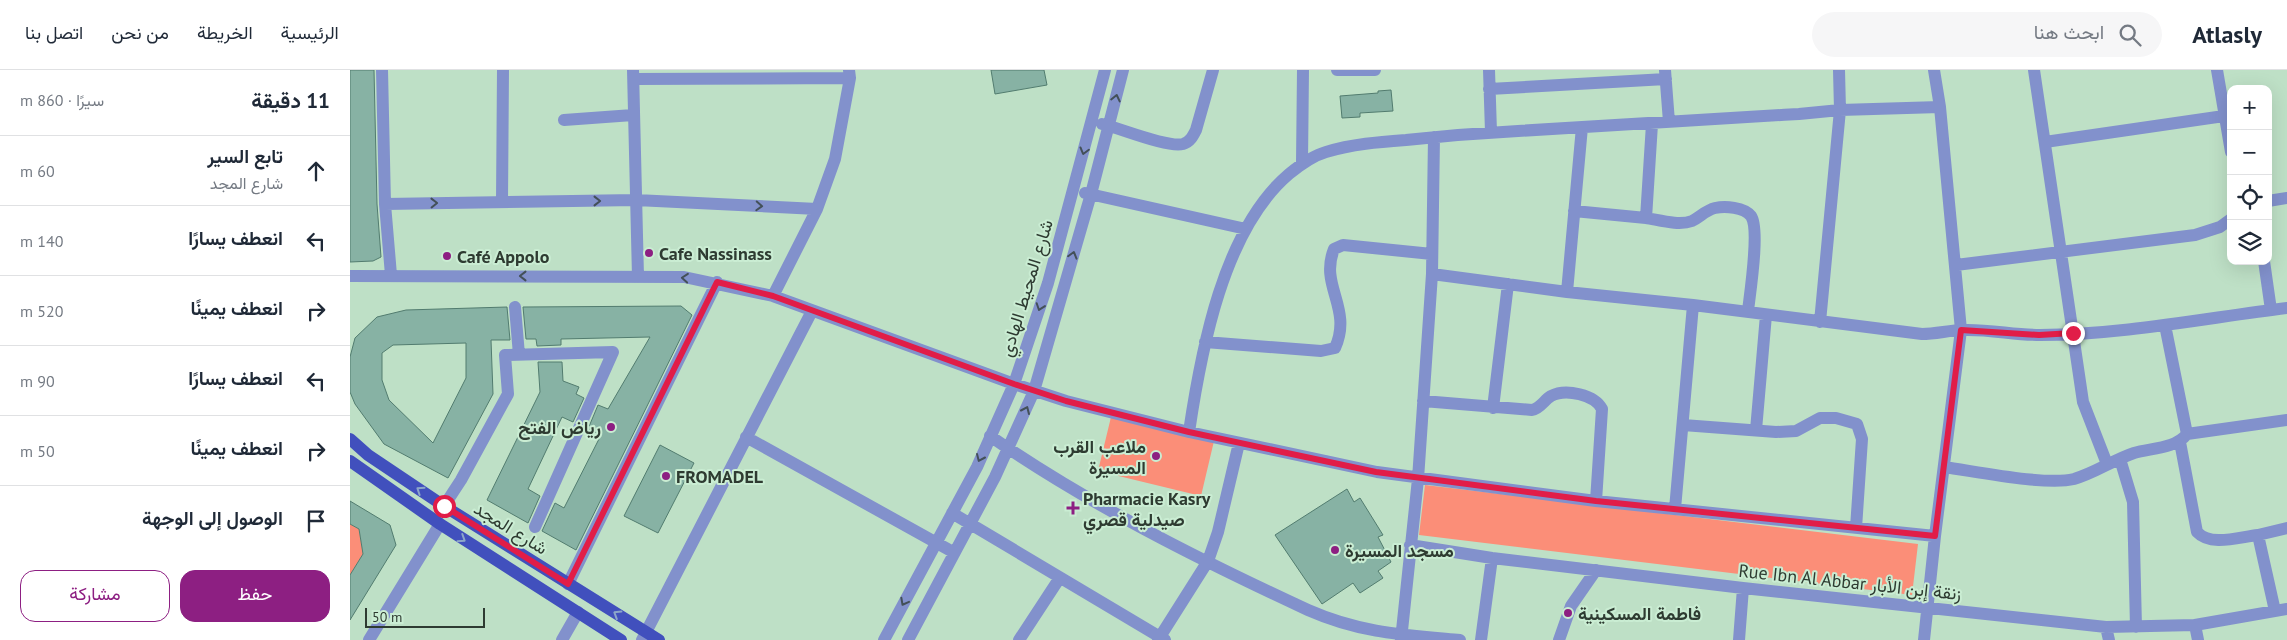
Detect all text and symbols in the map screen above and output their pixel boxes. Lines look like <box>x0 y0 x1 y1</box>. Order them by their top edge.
search box <box>1812 12 2162 57</box>
text: Atlasly <box>2192 19 2262 50</box>
text: ابحث هنا <box>2034 20 2104 44</box>
text: اتصل بنا <box>25 21 83 44</box>
text: من نحن <box>111 21 169 44</box>
text: الخريطة <box>197 21 253 44</box>
text: الرئيسية <box>281 21 339 44</box>
icon: search <box>2116 21 2144 49</box>
map controls <box>2227 85 2272 265</box>
button: + <box>2227 85 2272 130</box>
text: 11 دقيقة <box>251 87 330 114</box>
text: سيرًا · 860 m <box>20 90 104 110</box>
one-way arrow <box>1110 94 1121 103</box>
button: − <box>2227 130 2272 175</box>
text: تابع السير <box>207 144 283 168</box>
one-way arrow <box>1079 147 1090 156</box>
icon: ahead <box>302 157 330 185</box>
text: 60 m <box>20 161 55 181</box>
text: شارع المجد <box>210 173 283 193</box>
button: locate <box>2227 175 2272 220</box>
one-way arrow <box>593 195 601 206</box>
one-way arrow <box>430 197 438 208</box>
one-way arrow <box>755 201 763 212</box>
street label: شارع المحيط الهادي <box>994 217 1062 361</box>
button: layers <box>2227 220 2272 265</box>
text: انعطف يسارًا <box>188 226 283 250</box>
icon: left <box>302 227 330 255</box>
text: 140 m <box>20 231 63 251</box>
place label: Cafe Nassinass <box>659 242 772 265</box>
place label: Café Appolo <box>457 245 550 268</box>
marker: Cafe Nassinass <box>643 247 655 259</box>
marker: Café Appolo <box>441 250 453 262</box>
one-way arrow <box>1068 251 1078 259</box>
one-way arrow <box>519 271 526 281</box>
one-way arrow <box>681 272 689 283</box>
text: انعطف يمينًا <box>191 296 283 320</box>
icon: right <box>302 297 330 325</box>
text: 520 m <box>20 301 63 321</box>
one-way arrow <box>1036 303 1046 311</box>
route end <box>2062 322 2085 345</box>
text: انعطف يسارًا <box>188 366 283 390</box>
icon: left <box>302 367 330 395</box>
text: 90 m <box>20 371 55 391</box>
one-way arrow <box>1019 406 1030 415</box>
place label: رياض الفتح <box>518 416 601 440</box>
marker: رياض الفتح <box>605 421 617 433</box>
place label: ملاعب القرب المسيرة <box>1053 435 1146 479</box>
text: انعطف يمينًا <box>191 436 283 460</box>
icon: right <box>302 437 330 465</box>
text: 50 m <box>20 441 55 461</box>
marker: ملاعب القرب المسيرة <box>1150 450 1162 462</box>
one-way arrow <box>976 453 987 462</box>
place label: FROMADEL <box>676 465 764 488</box>
marker: FROMADEL <box>660 470 672 482</box>
one-way arrow <box>417 487 426 497</box>
place label: Pharmacie Kasry صيدلية قصري <box>1083 487 1211 535</box>
route start <box>433 495 456 518</box>
street label: شارع المجد <box>469 496 552 560</box>
marker: Pharmacie Kasry صيدلية قصري <box>1067 502 1079 514</box>
text: الوصول إلى الوجهة <box>142 506 283 530</box>
icon: arrive <box>302 507 330 535</box>
one-way arrow <box>457 532 466 542</box>
place label: مسجد المسيرة <box>1345 539 1454 562</box>
marker: مسجد المسيرة <box>1329 544 1341 556</box>
street label: Rue Ibn Al Abbar زنقة إبن الأبار <box>1737 559 1963 606</box>
button: مشاركة <box>20 570 170 622</box>
button: حفظ <box>180 570 330 622</box>
one-way arrow <box>900 596 910 605</box>
place label: فاطمة المسكينية <box>1578 602 1701 625</box>
scale bar <box>365 605 485 628</box>
marker: فاطمة المسكينية <box>1562 607 1574 619</box>
text: 50 m <box>372 608 402 626</box>
one-way arrow <box>614 611 623 621</box>

